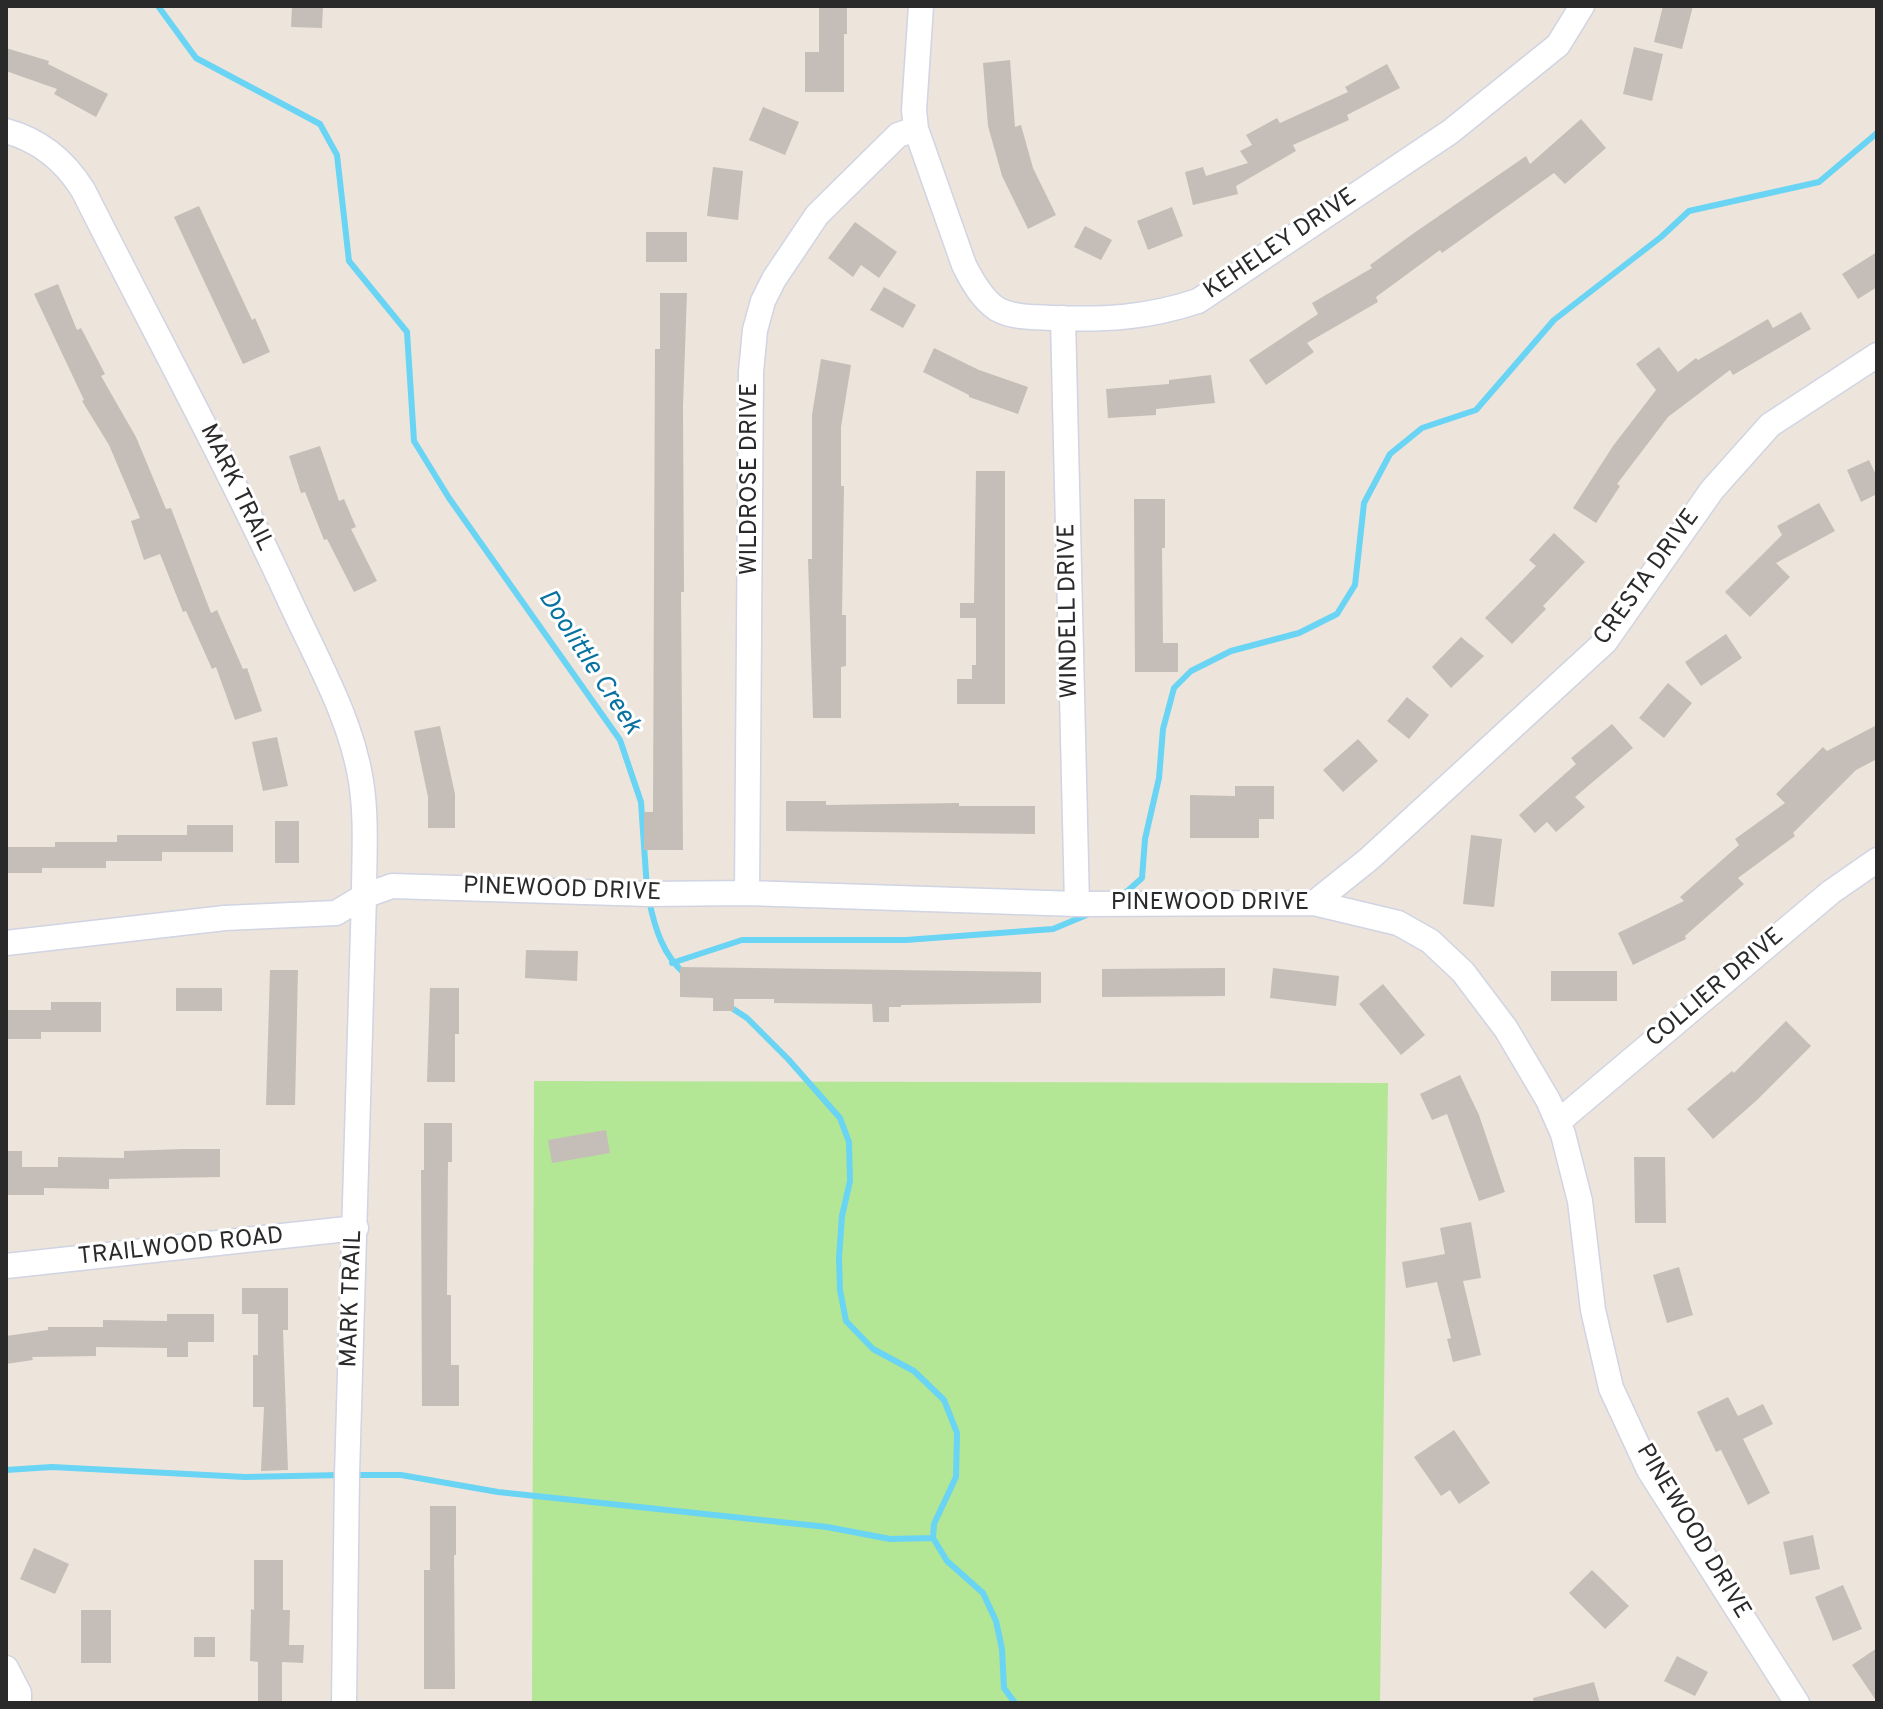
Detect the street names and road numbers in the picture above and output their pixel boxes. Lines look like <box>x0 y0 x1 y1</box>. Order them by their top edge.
street label: KEHELEY DRIVE <box>1199 183 1363 307</box>
street label: WILDROSE DRIVE <box>737 383 765 575</box>
street label: MARK TRAIL <box>192 420 278 556</box>
street label: CRESTA DRIVE <box>1589 504 1707 652</box>
street label: WINDELL DRIVE <box>1054 523 1086 699</box>
street label: PINEWOOD DRIVE <box>462 873 662 909</box>
street label: PINEWOOD DRIVE <box>1111 890 1309 918</box>
street label: COLLIER DRIVE <box>1641 923 1791 1055</box>
street label: TRAILWOOD ROAD <box>77 1223 285 1273</box>
street label: MARK TRAIL <box>336 1230 370 1368</box>
street label: PINEWOOD DRIVE <box>1629 1440 1755 1624</box>

